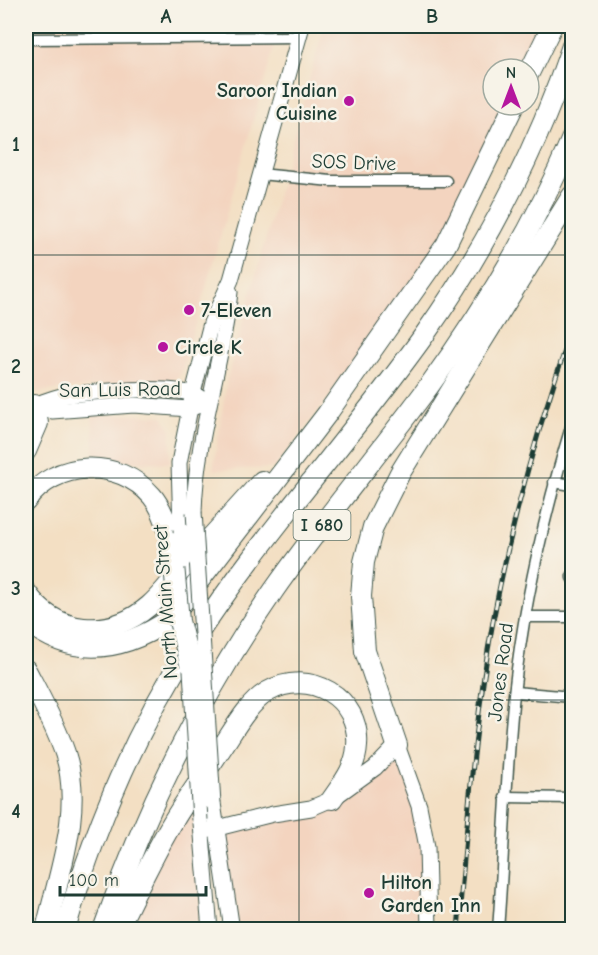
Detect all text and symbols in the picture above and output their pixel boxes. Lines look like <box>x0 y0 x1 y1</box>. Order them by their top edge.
text: A <box>160 5 172 28</box>
text: B <box>426 5 438 28</box>
north arrow <box>481 57 541 117</box>
text: N <box>506 64 516 82</box>
place label: Saroor Indian Cuisine <box>217 79 337 125</box>
marker: Saroor Indian Cuisine <box>342 94 356 108</box>
text: 1 <box>12 133 20 156</box>
street label: SOS Drive <box>311 150 397 175</box>
place label: 7-Eleven <box>201 299 272 322</box>
marker: 7-Eleven <box>182 303 196 317</box>
place label: Circle K <box>175 336 242 359</box>
marker: Circle K <box>156 340 170 354</box>
text: 2 <box>11 355 21 378</box>
street label: San Luis Road <box>59 377 181 402</box>
road number: I 680 <box>294 510 350 540</box>
street label: North Main Street <box>149 523 182 680</box>
text: 3 <box>11 577 21 600</box>
street label: Jones Road <box>483 622 518 723</box>
text: 4 <box>11 800 21 823</box>
scale bar <box>60 859 206 897</box>
text: 100 m <box>69 870 119 891</box>
place label: Hilton Garden Inn <box>381 871 481 917</box>
marker: Hilton Garden Inn <box>362 886 376 900</box>

